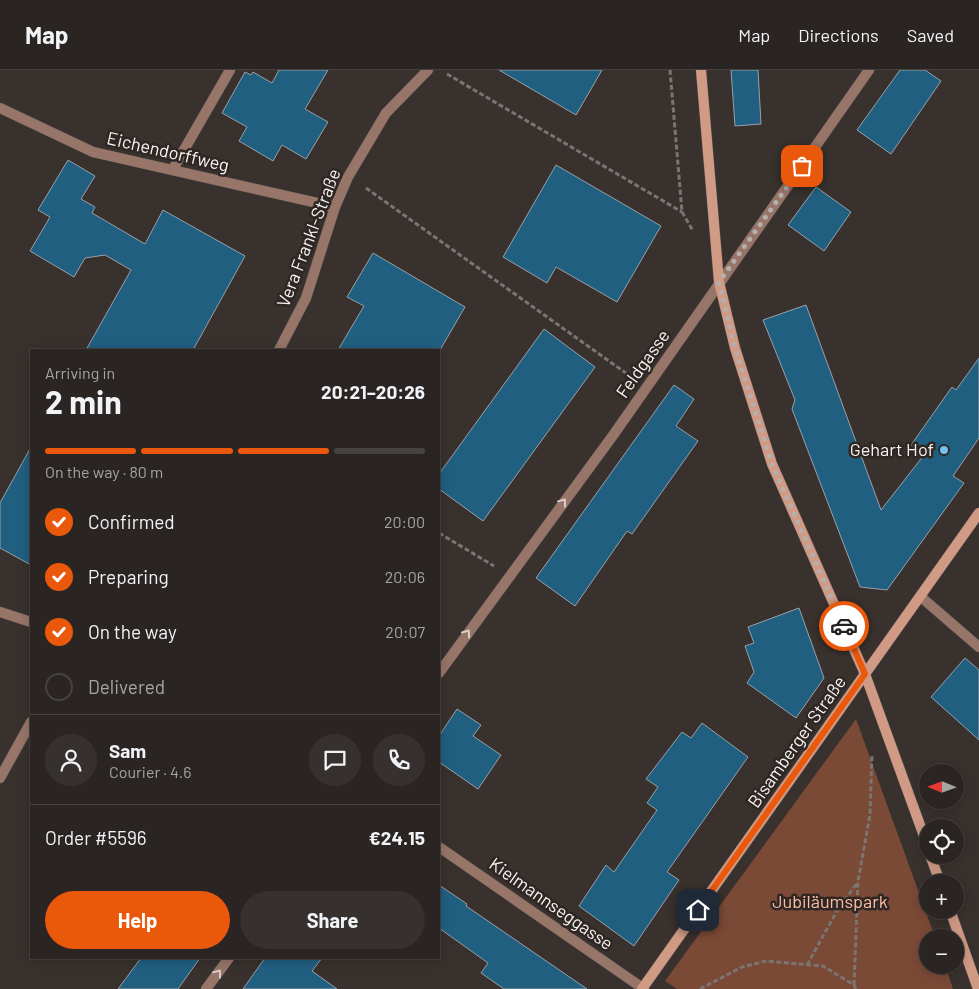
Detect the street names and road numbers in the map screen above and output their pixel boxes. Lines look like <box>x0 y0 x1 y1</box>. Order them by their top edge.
street label: Eichendorffweg <box>105 126 231 176</box>
street label: Vera Frankl-Straße <box>272 165 345 310</box>
street label: Feldgasse <box>611 325 674 402</box>
street label: Bisamberger Straße <box>742 671 850 812</box>
street label: Kielmannseggasse <box>485 852 618 954</box>

